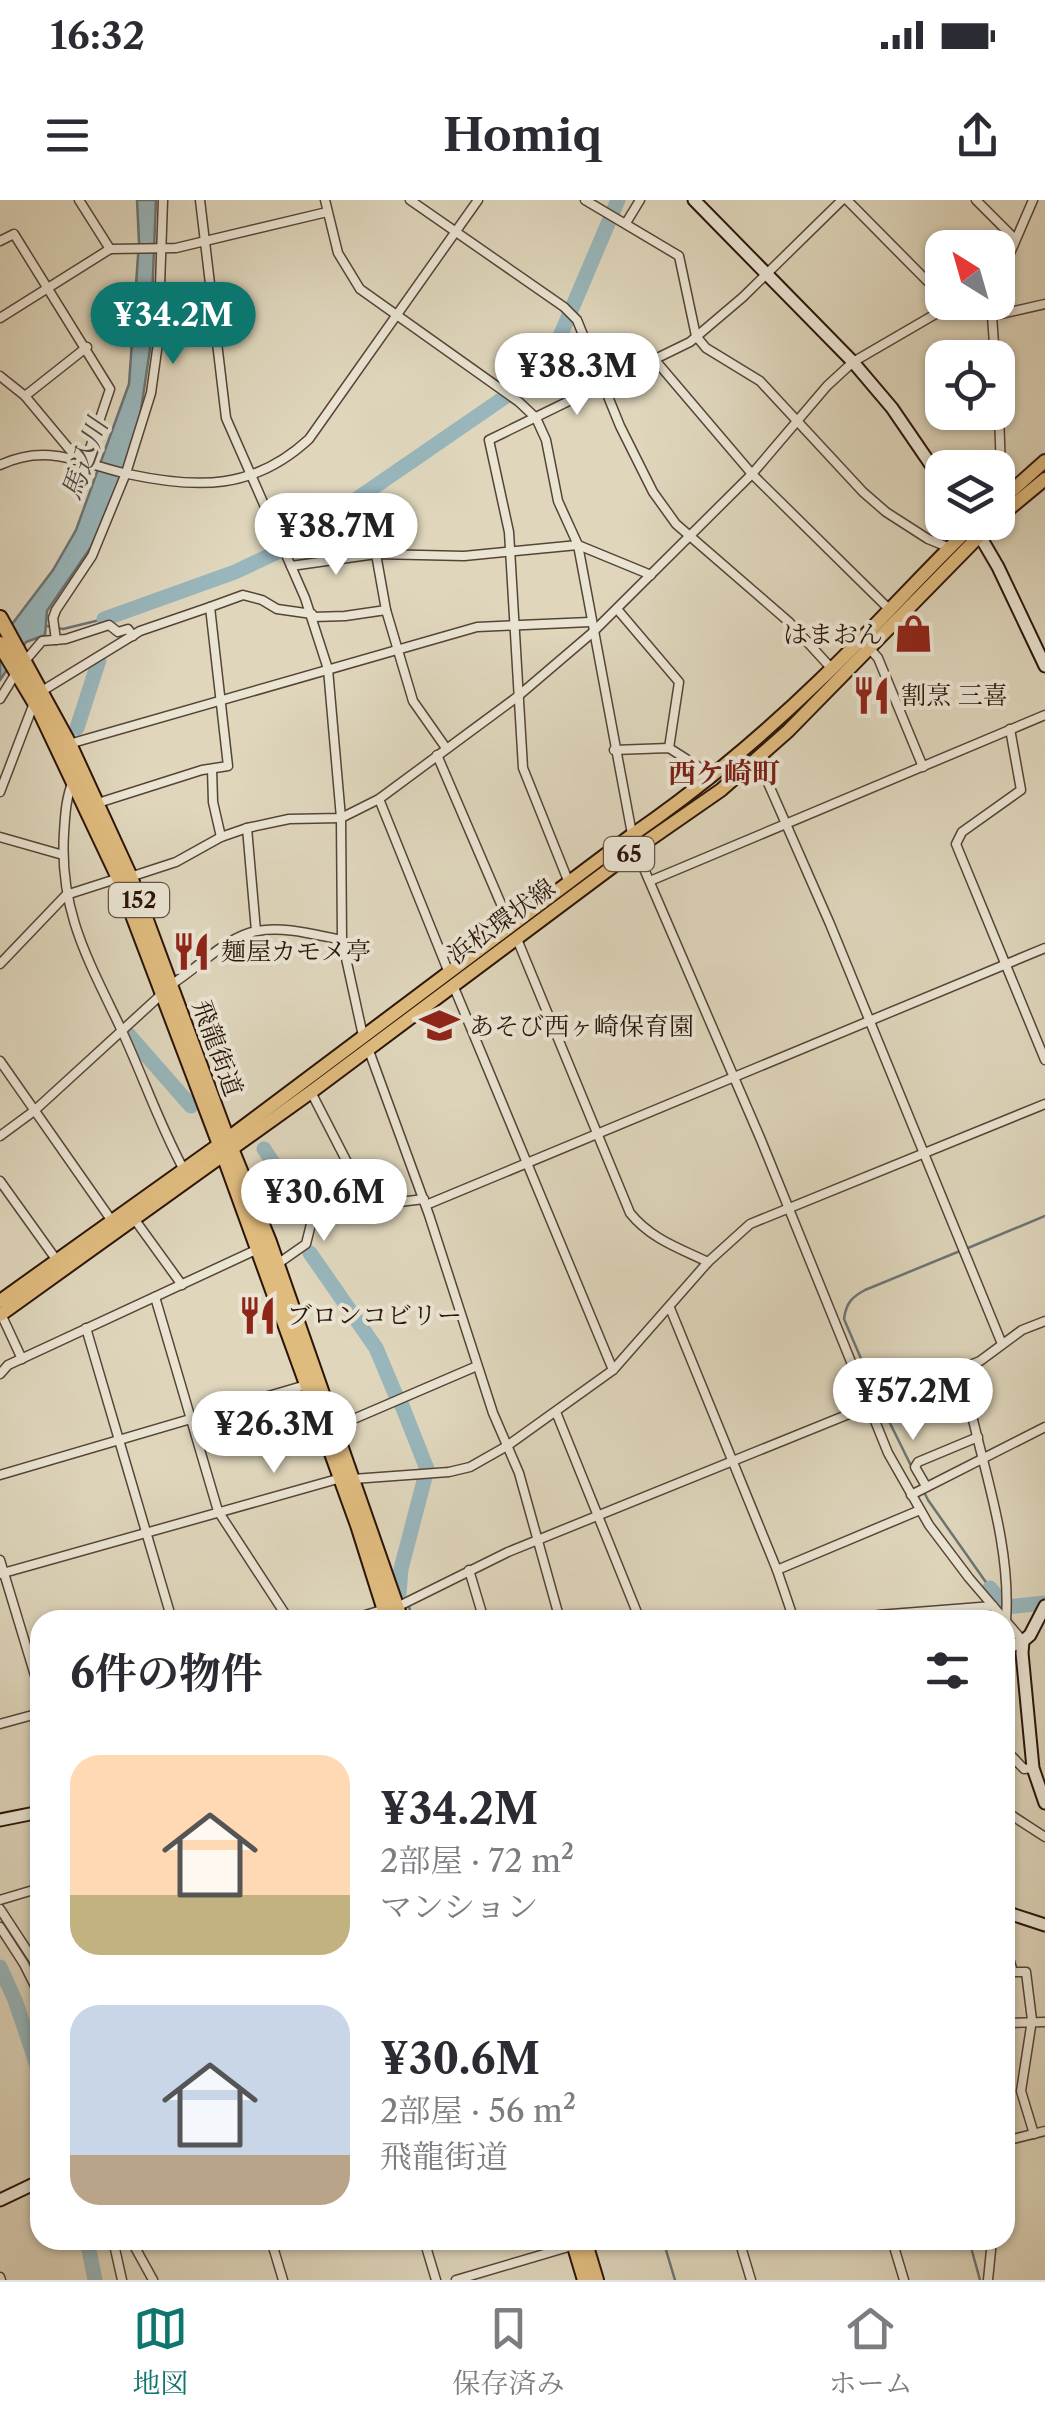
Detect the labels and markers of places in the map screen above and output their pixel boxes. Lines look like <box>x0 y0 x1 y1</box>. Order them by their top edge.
pin: ¥34.2M <box>92 282 254 367</box>
pin: ¥38.3M <box>496 333 658 418</box>
pin: ¥38.7M <box>255 493 417 578</box>
shop icon: はまおん <box>892 613 934 655</box>
place label: はまおん <box>783 619 883 650</box>
restaurant icon: 割烹 三喜 <box>850 674 892 716</box>
place label: 割烹 三喜 <box>901 680 1008 711</box>
restaurant icon: 麺屋カモメ亭 <box>170 930 212 972</box>
place label: 麺屋カモメ亭 <box>221 936 371 967</box>
school or university icon: あそび西ヶ崎保育園 <box>418 1005 460 1047</box>
place label: あそび西ヶ崎保育園 <box>469 1011 694 1042</box>
pin: ¥30.6M <box>243 1159 405 1244</box>
restaurant icon: ブロンコビリー <box>236 1294 278 1336</box>
place label: ブロンコビリー <box>287 1300 462 1331</box>
pin: ¥57.2M <box>832 1358 994 1443</box>
pin: ¥26.3M <box>193 1391 355 1476</box>

